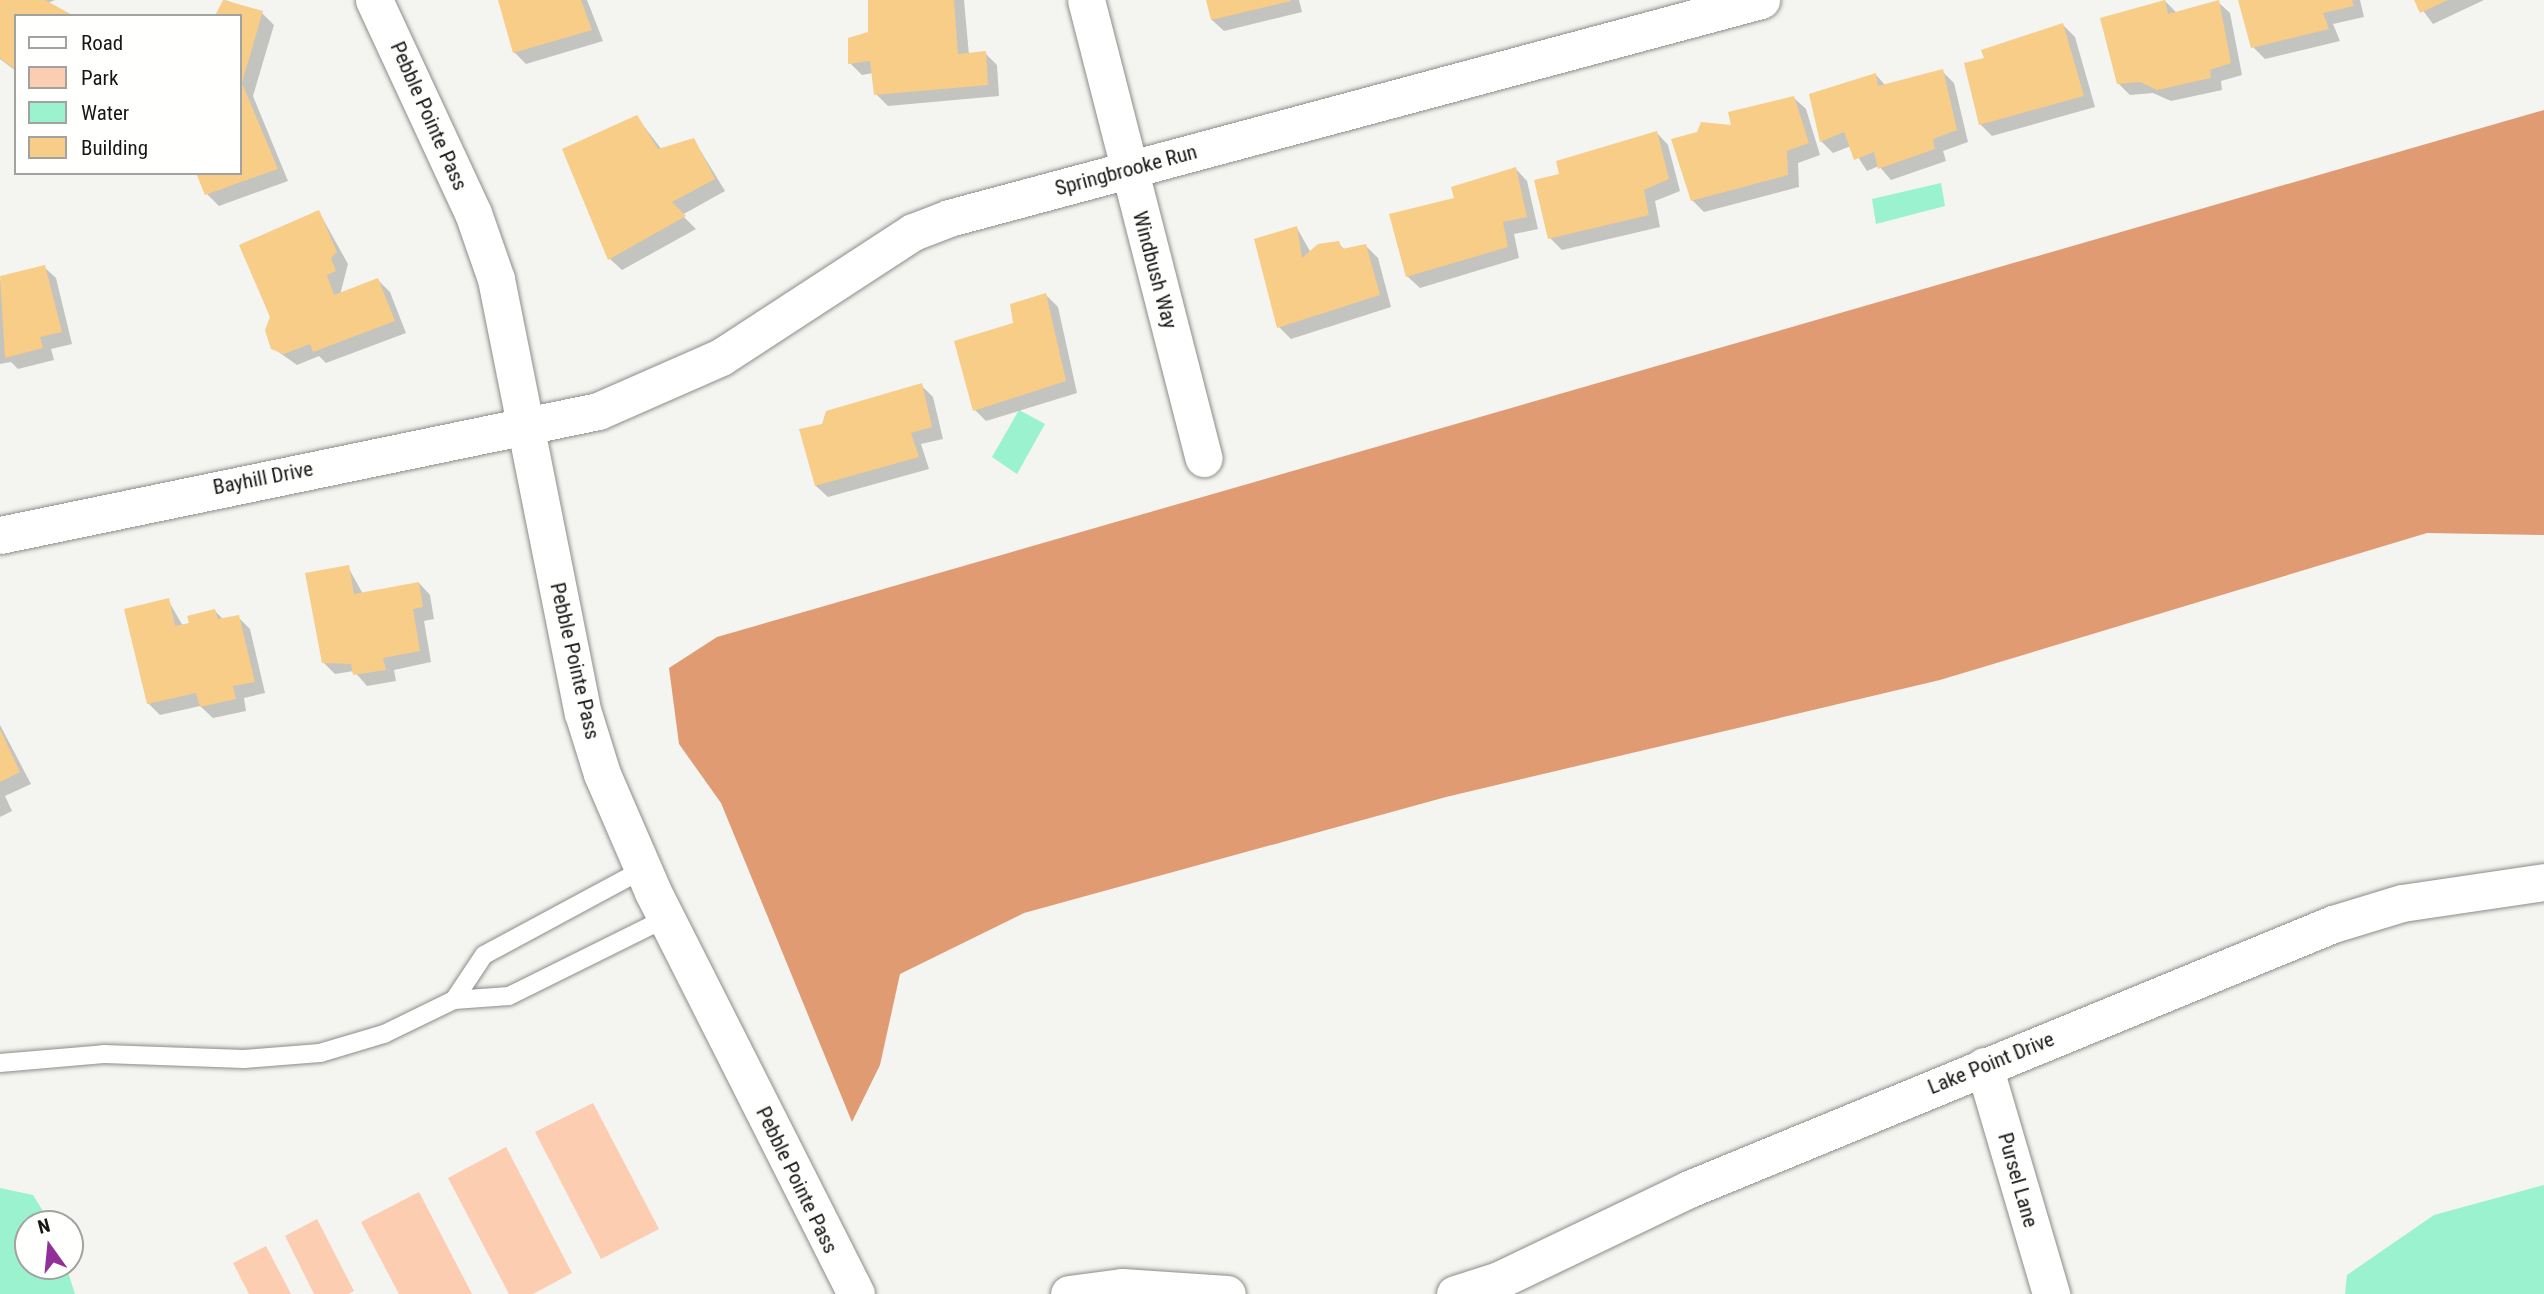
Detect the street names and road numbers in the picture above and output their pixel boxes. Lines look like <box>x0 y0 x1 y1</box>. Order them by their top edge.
street label: Pebble Pointe Pass <box>385 38 473 194</box>
street label: Springbrooke Run <box>1052 139 1200 201</box>
street label: Windbush Way <box>1127 208 1183 332</box>
street label: Bayhill Drive <box>211 456 315 500</box>
street label: Pebble Pointe Pass <box>545 580 605 742</box>
street label: Lake Point Drive <box>1924 1026 2058 1100</box>
street label: Pebble Pointe Pass <box>751 1102 843 1258</box>
street label: Pursel Lane <box>1992 1130 2044 1230</box>

